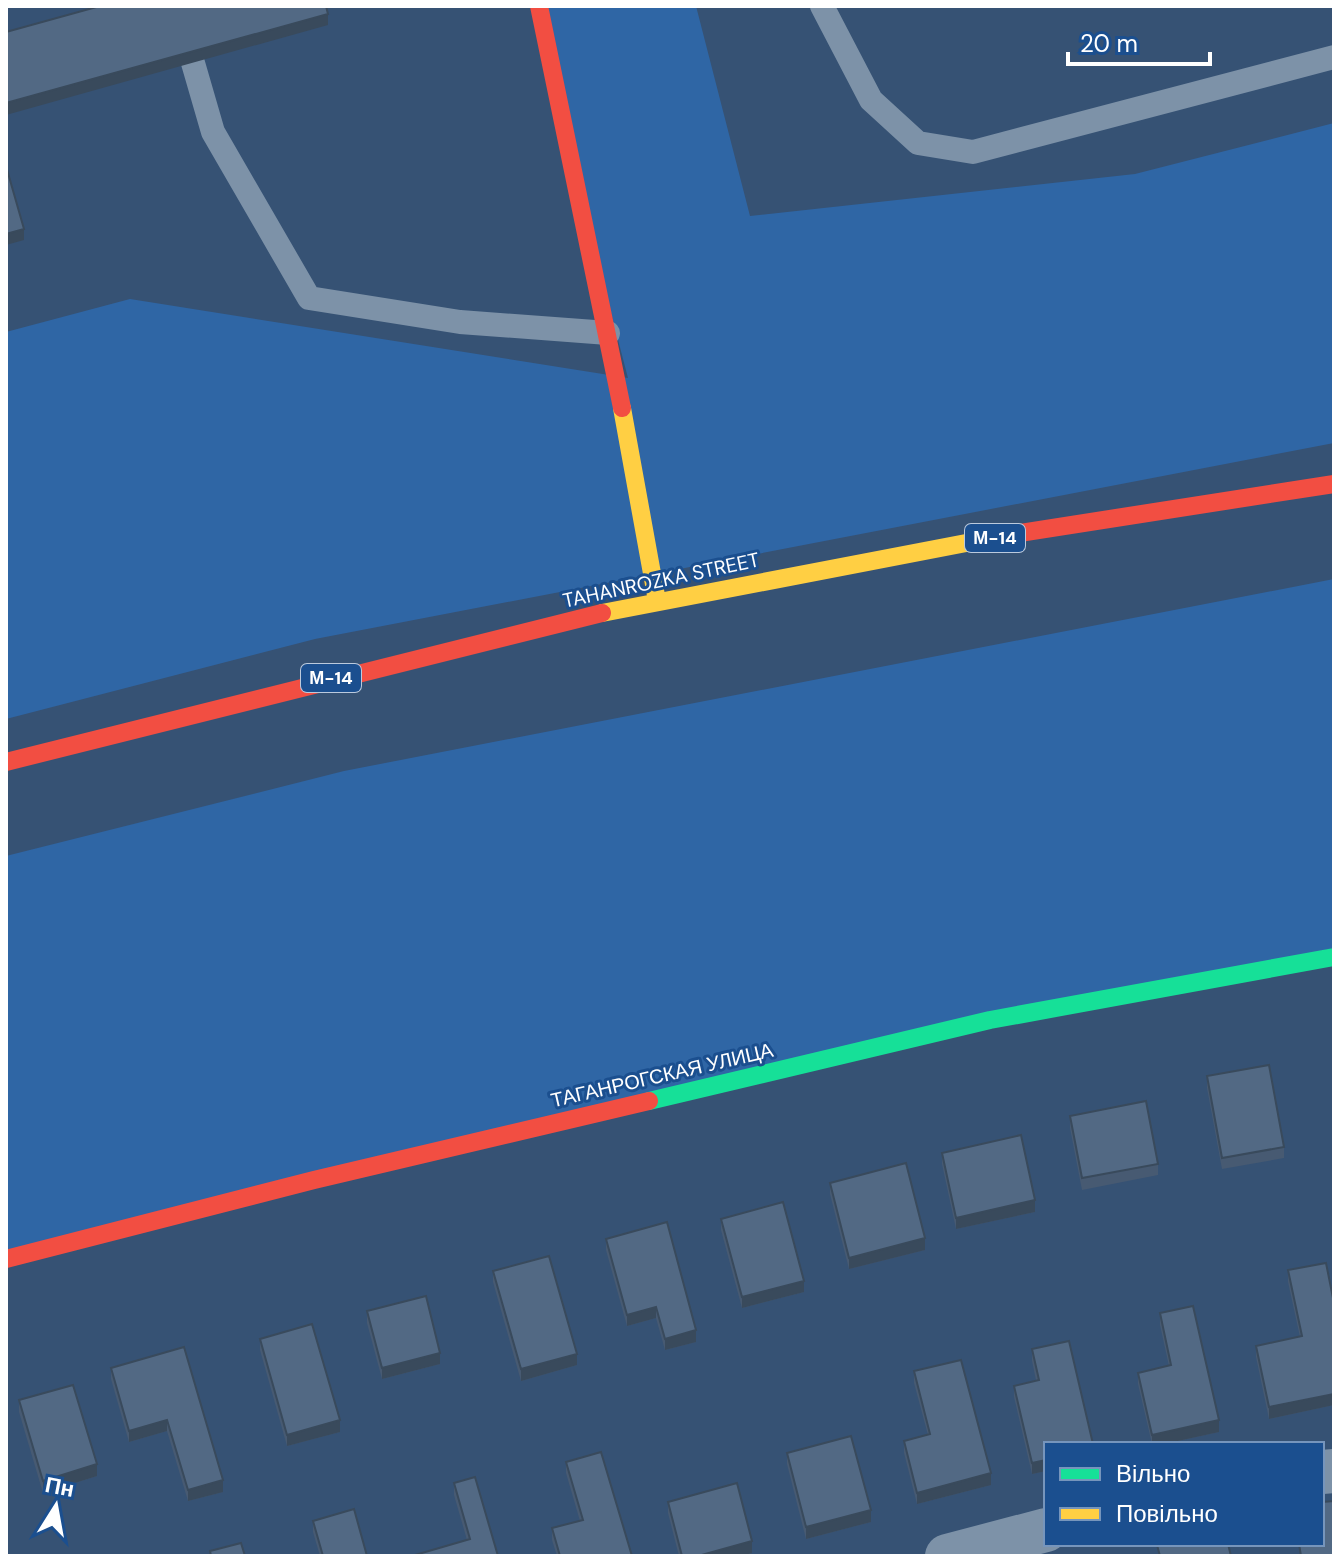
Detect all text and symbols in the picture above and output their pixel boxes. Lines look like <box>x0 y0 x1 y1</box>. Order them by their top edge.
scale bar <box>1068 16 1210 66</box>
text: 20 m <box>1080 28 1138 59</box>
road number: М-14 <box>965 524 1025 552</box>
street label: TAHANROZKA STREET <box>560 546 762 614</box>
road number: М-14 <box>301 664 361 692</box>
street label: ТАГАНРОГСКАЯ УЛИЦА <box>548 1037 776 1113</box>
legend <box>1044 1442 1324 1546</box>
text: Вільно <box>1116 1458 1190 1489</box>
north arrow <box>16 1466 96 1546</box>
text: Пн <box>43 1470 77 1504</box>
text: Повільно <box>1116 1498 1218 1529</box>

